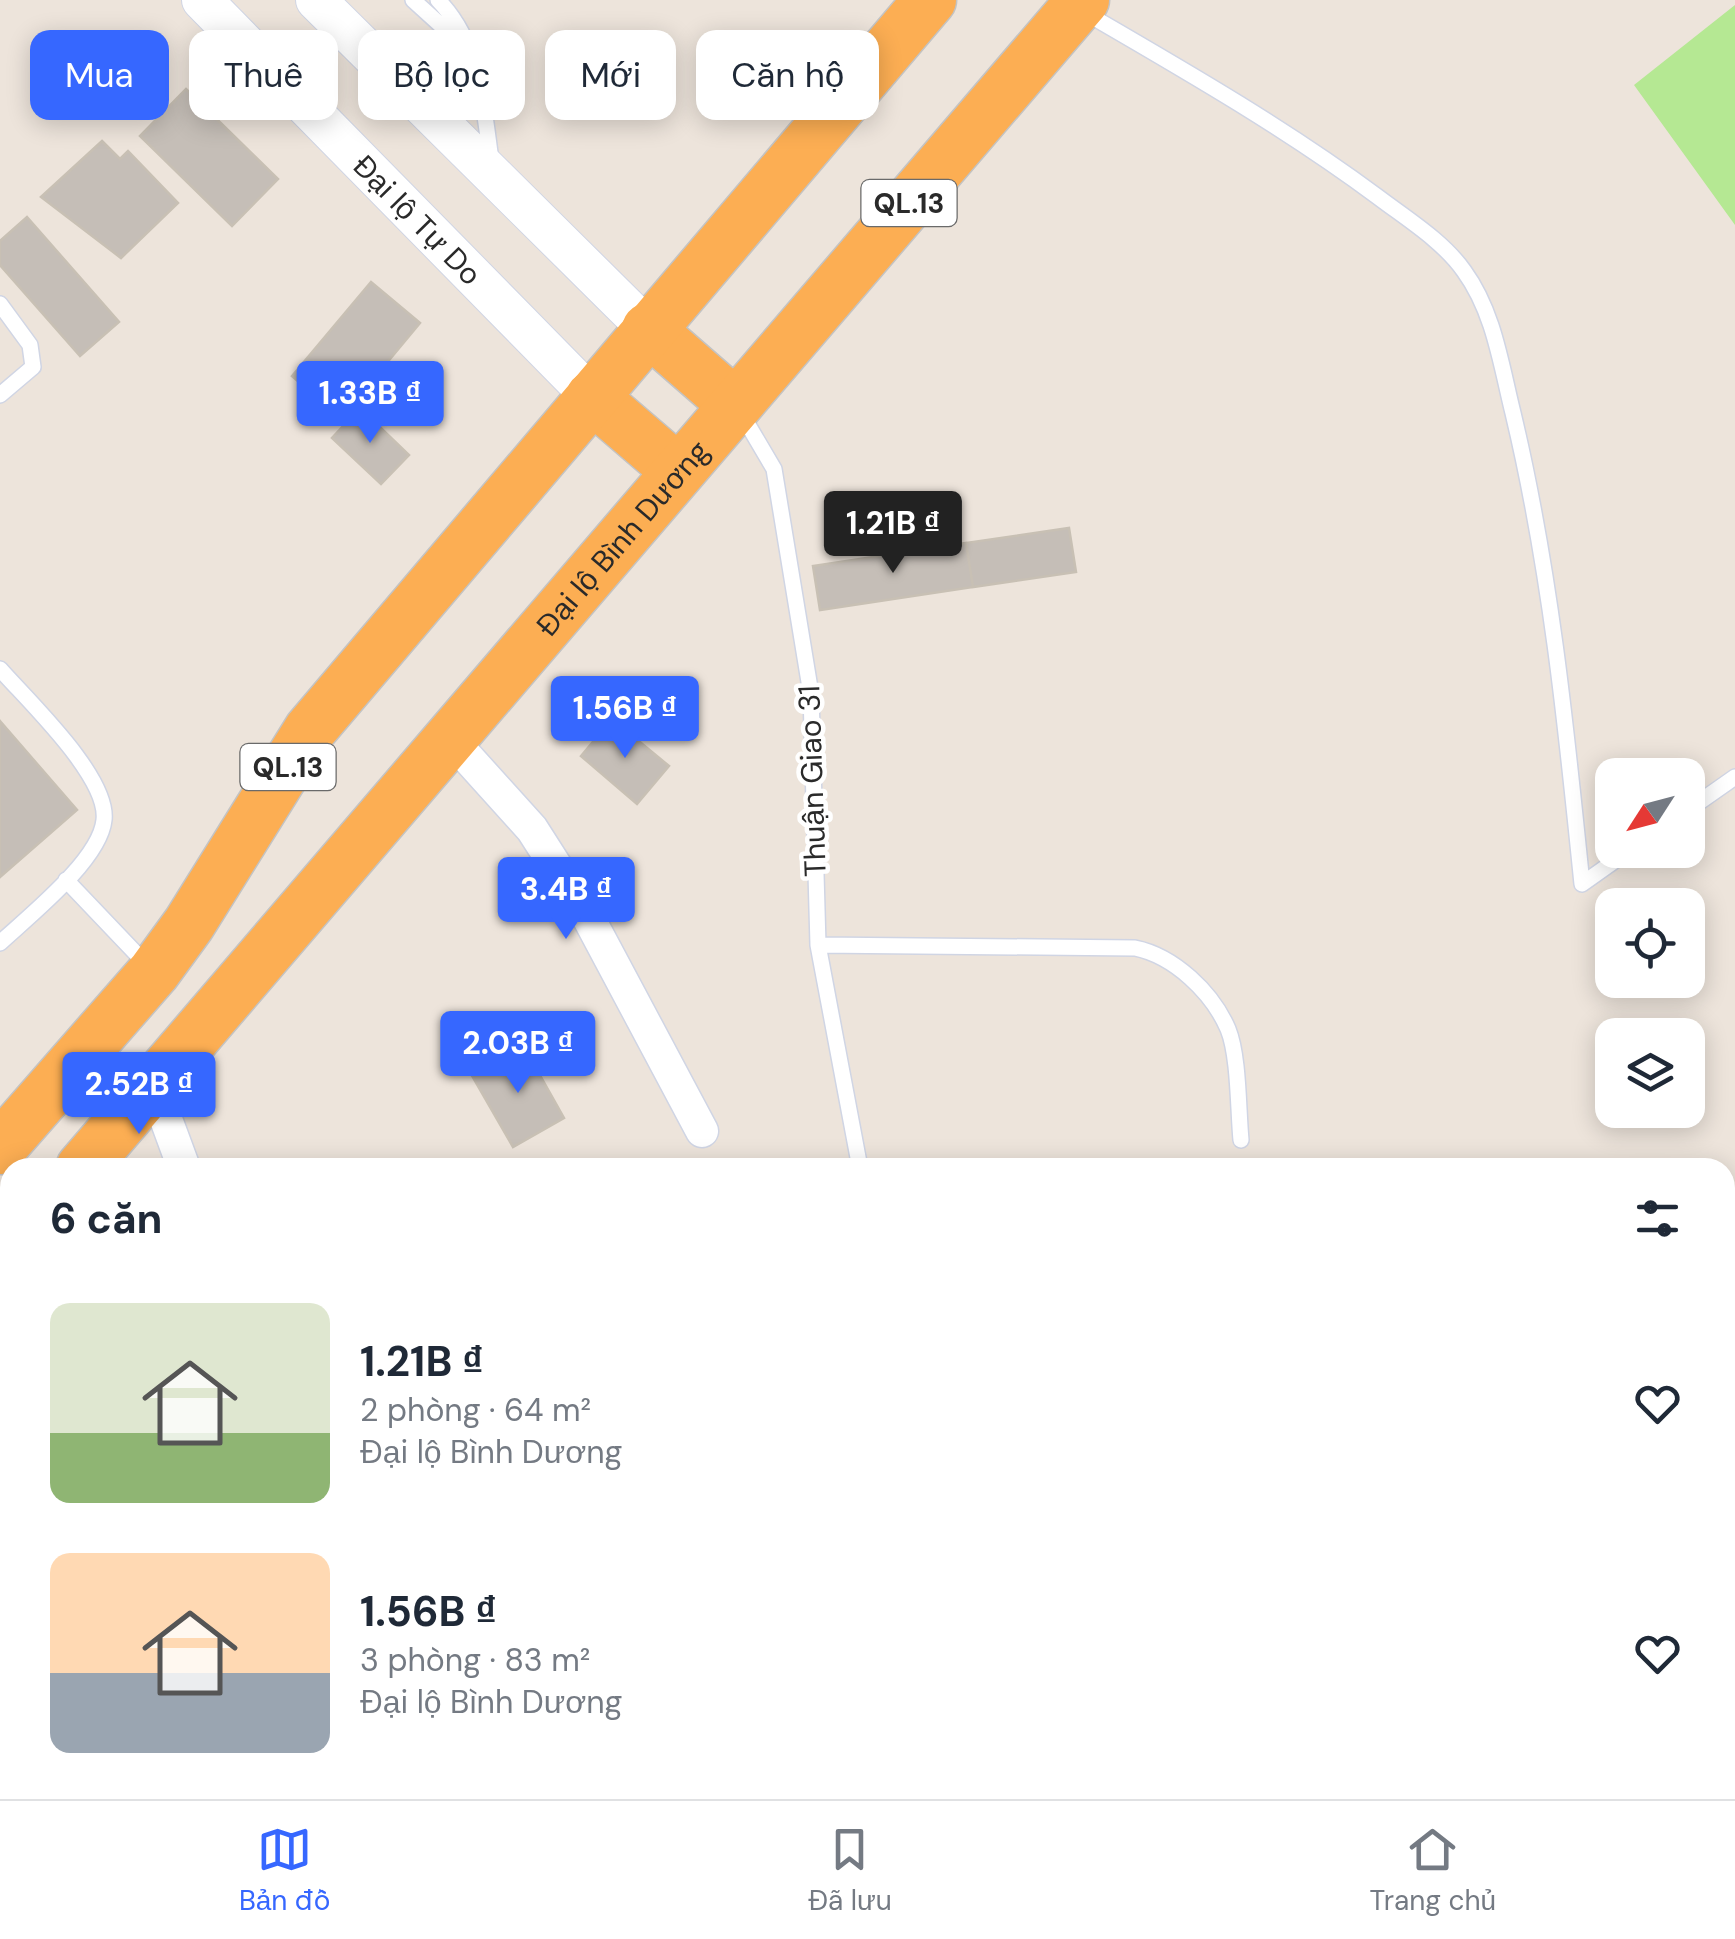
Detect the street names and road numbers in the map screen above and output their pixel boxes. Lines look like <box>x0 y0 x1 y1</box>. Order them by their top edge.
street label: Đại lộ Tự Do <box>345 146 491 293</box>
road number: QL.13 <box>862 180 956 226</box>
street label: Đại lộ Bình Dương <box>527 432 717 644</box>
street label: Thuận Giao 31 <box>789 684 835 878</box>
road number: QL.13 <box>240 744 336 790</box>

